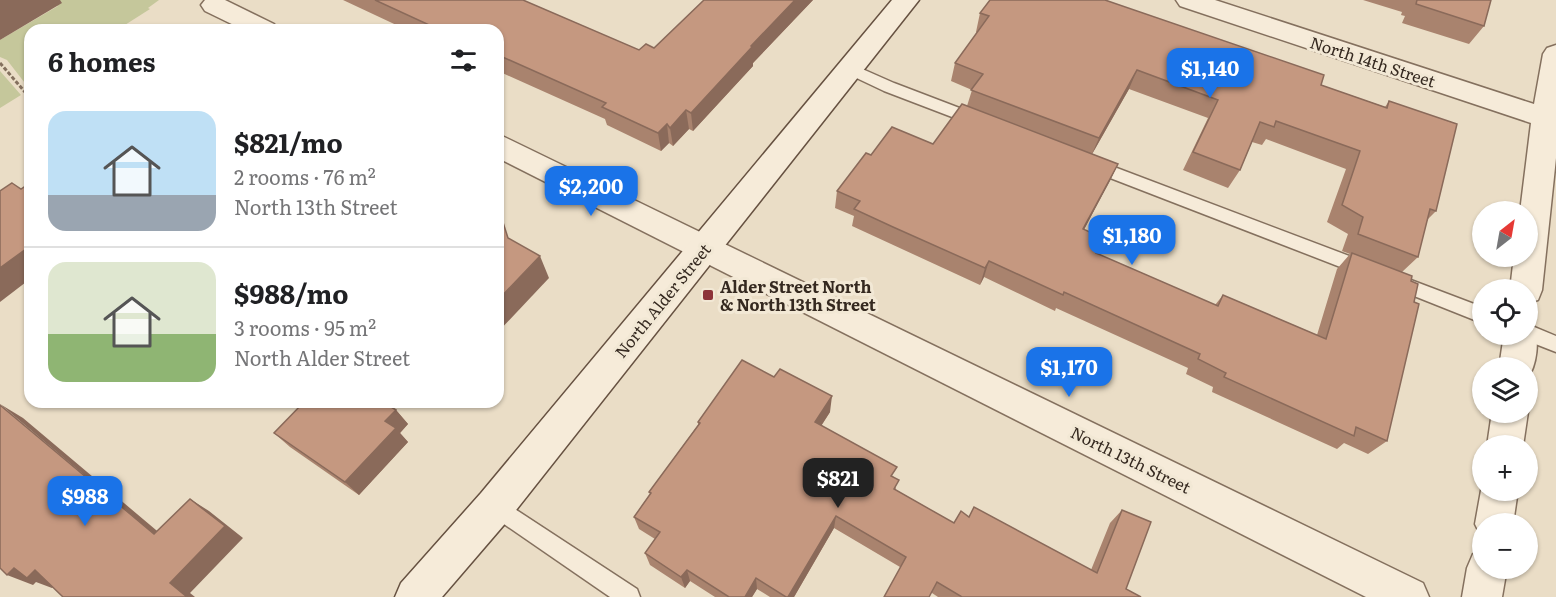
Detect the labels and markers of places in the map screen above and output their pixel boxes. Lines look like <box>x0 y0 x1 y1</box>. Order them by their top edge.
pin: $1,140 <box>1161 48 1259 99</box>
pin: $2,200 <box>542 166 640 217</box>
pin: $1,180 <box>1083 215 1181 266</box>
place label: Alder Street North & North 13th Street <box>720 274 876 316</box>
marker: Alder Street North & North 13th Street <box>701 288 715 302</box>
pin: $1,170 <box>1020 347 1118 398</box>
pin: $821 <box>802 458 874 509</box>
pin: $988 <box>49 476 121 527</box>

